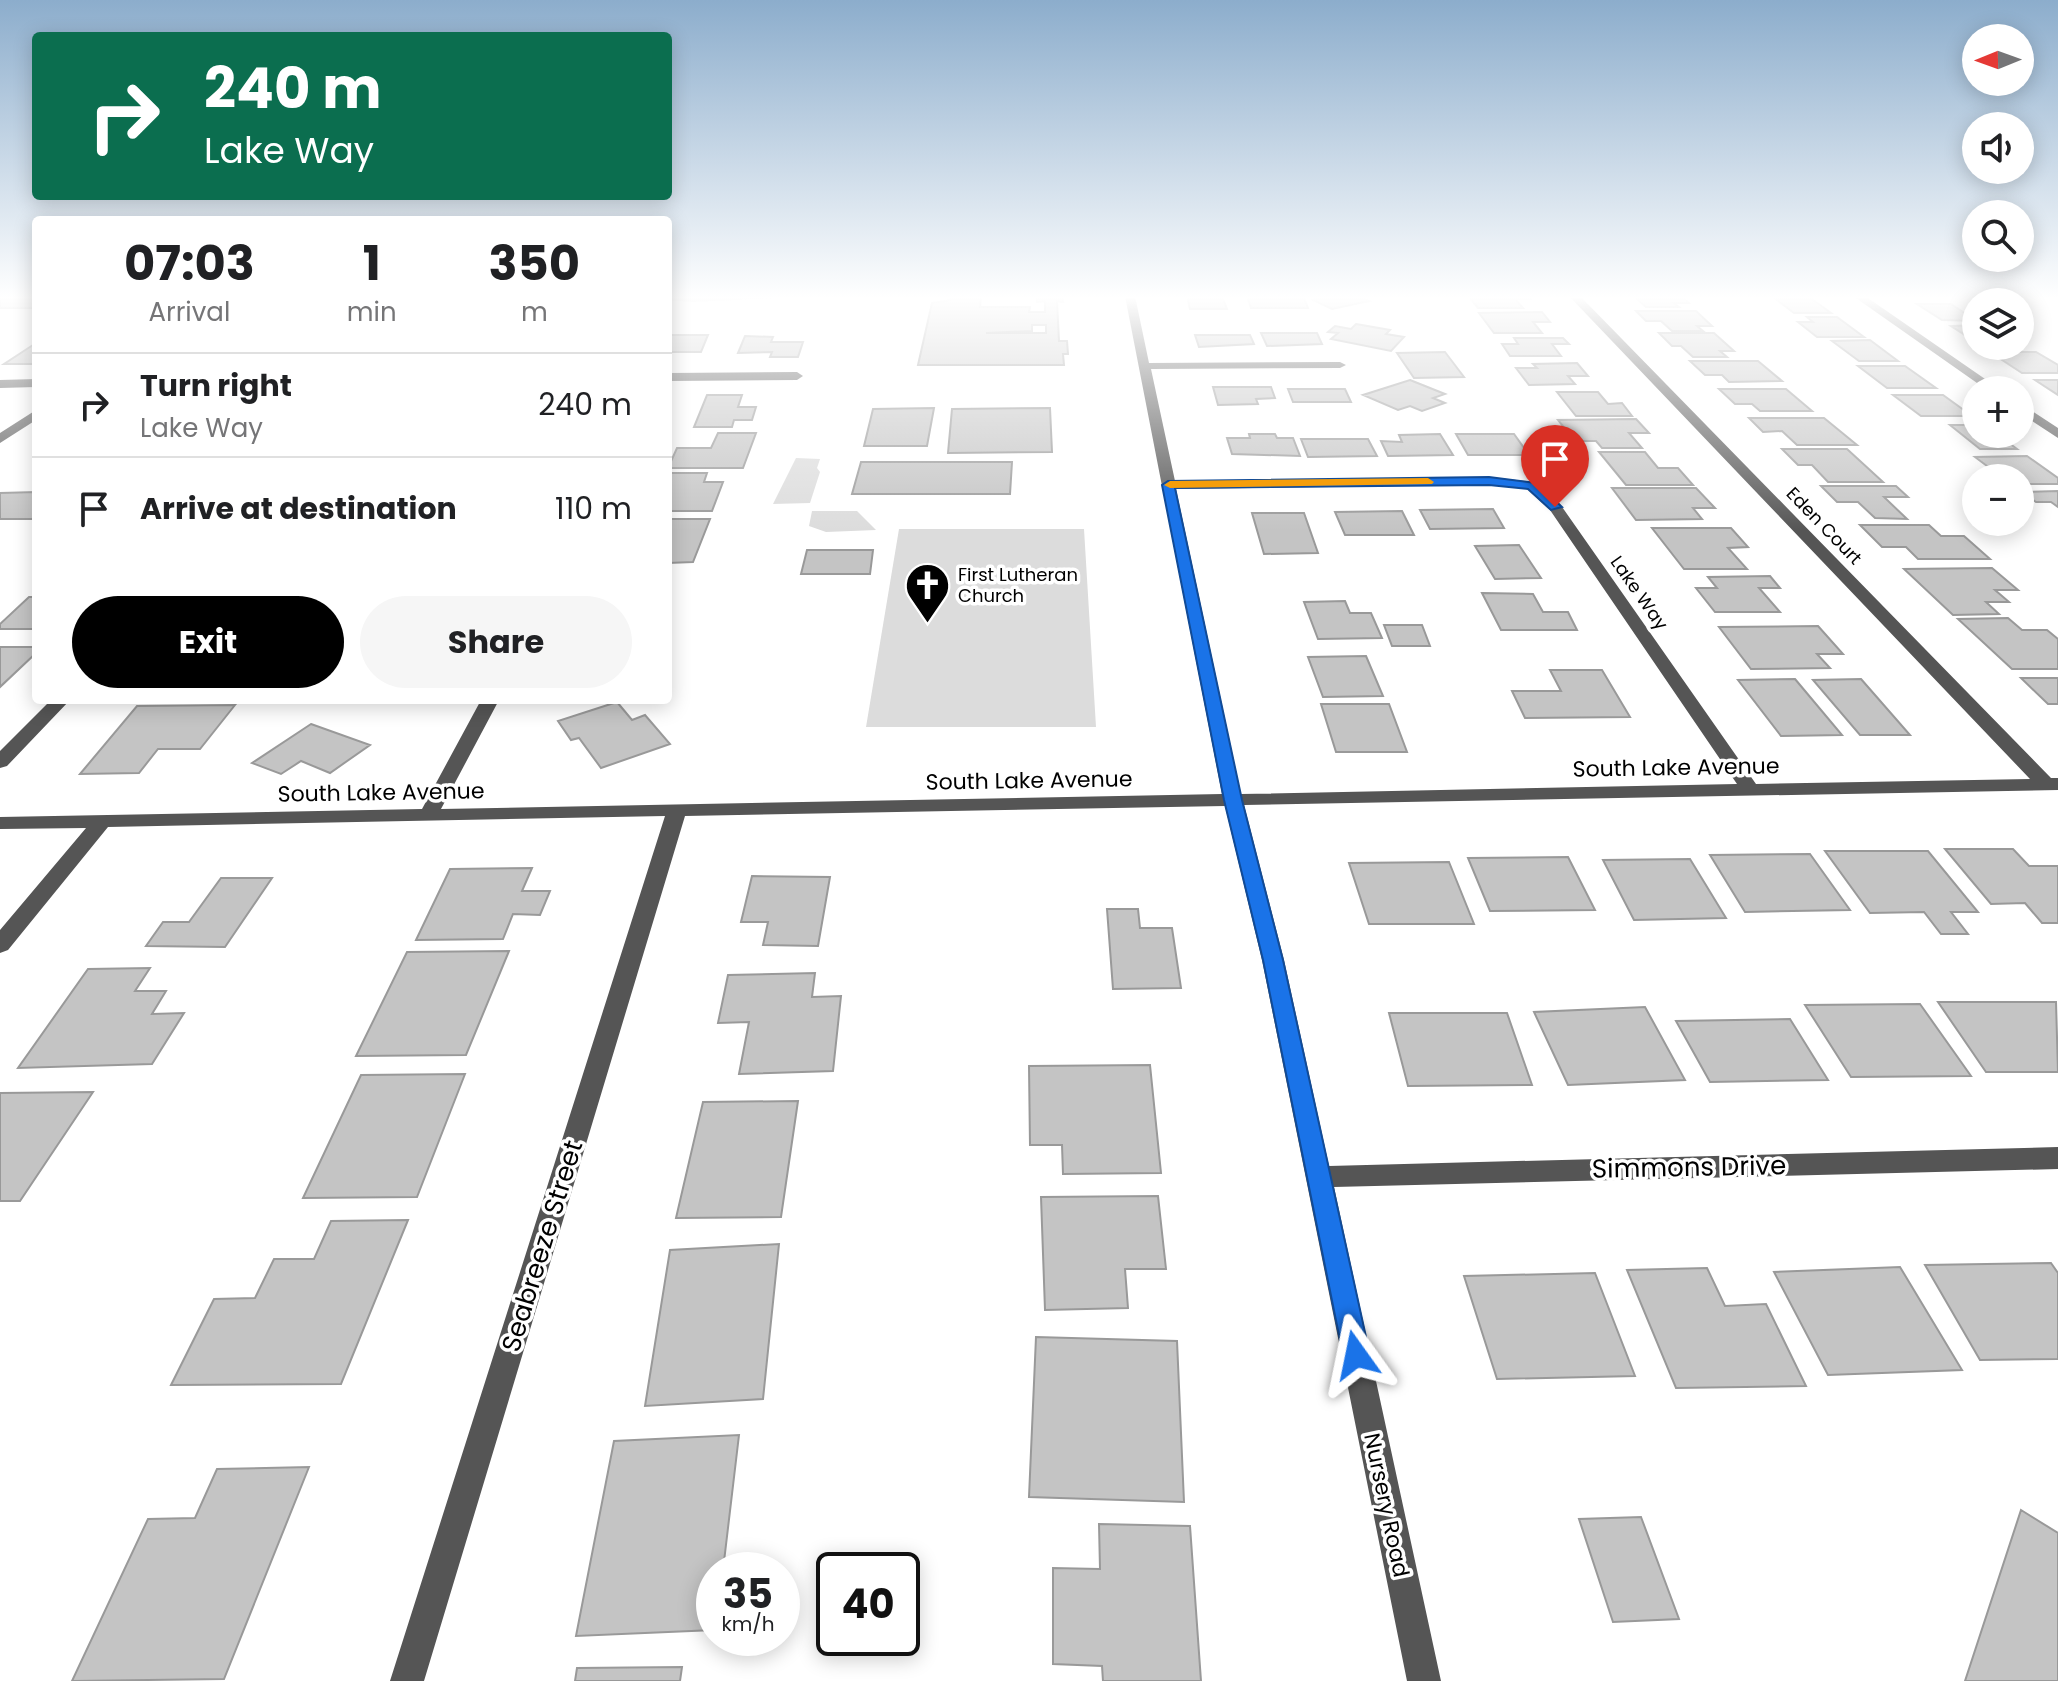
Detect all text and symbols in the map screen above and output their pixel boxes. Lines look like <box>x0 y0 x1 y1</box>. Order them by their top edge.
north arrow <box>1962 24 2034 96</box>
map controls <box>1962 24 2034 536</box>
text: 240 m <box>204 49 382 128</box>
icon: right <box>72 64 176 168</box>
button: sound <box>1962 112 2034 184</box>
text: Lake Way <box>204 125 374 176</box>
button: search <box>1962 200 2034 272</box>
text: 07:03 <box>124 230 255 297</box>
text: 1 <box>363 230 381 297</box>
text: 350 <box>489 230 580 297</box>
button: layers <box>1962 288 2034 360</box>
text: Arrival <box>148 294 230 330</box>
text: min <box>347 294 397 330</box>
text: m <box>521 294 548 330</box>
text: Turn right <box>140 364 292 407</box>
button: + <box>1962 376 2034 448</box>
icon: right <box>72 383 116 427</box>
text: 240 m <box>538 383 632 426</box>
text: Lake Way <box>140 410 263 446</box>
pin <box>1521 425 1589 507</box>
icon: arrive <box>1533 437 1577 481</box>
button: − <box>1962 464 2034 536</box>
street label: Eden Court <box>1781 481 1868 570</box>
icon: arrive <box>72 487 116 531</box>
text: Arrive at destination <box>140 487 457 530</box>
text: 110 m <box>555 487 632 530</box>
street label: Lake Way <box>1605 551 1674 635</box>
church icon: First Lutheran Church <box>903 561 951 624</box>
place label: First Lutheran Church <box>958 562 1078 608</box>
button: Exit <box>72 596 344 688</box>
button: Share <box>360 596 632 688</box>
street label: South Lake Avenue <box>1572 750 1780 785</box>
street label: South Lake Avenue <box>925 763 1133 798</box>
street label: South Lake Avenue <box>277 775 485 810</box>
street label: Seabreeze Street <box>493 1136 591 1356</box>
street label: Simmons Drive <box>1592 1147 1786 1187</box>
position arrow <box>1314 1313 1398 1397</box>
street label: Nursery Road <box>1356 1430 1417 1580</box>
speed limit sign: 40 <box>816 1552 920 1656</box>
text: 35 <box>723 1566 773 1622</box>
text: km/h <box>721 1610 775 1638</box>

